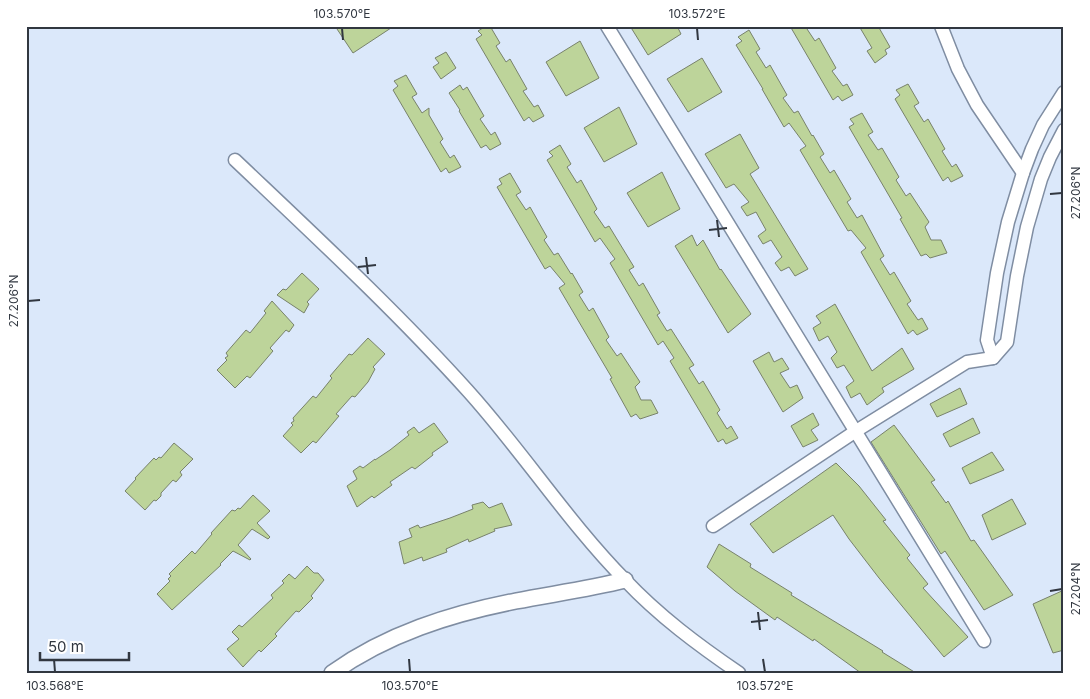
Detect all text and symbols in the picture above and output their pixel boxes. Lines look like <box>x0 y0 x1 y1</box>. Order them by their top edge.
text: 103.570°E <box>313 6 371 21</box>
text: 103.572°E <box>669 6 725 21</box>
text: 27.206°N <box>1068 167 1083 219</box>
text: 27.206°N <box>6 275 21 327</box>
text: 27.204°N <box>1068 563 1083 615</box>
scale bar <box>40 629 129 661</box>
text: 50 m <box>48 637 84 656</box>
text: 103.568°E <box>26 678 84 693</box>
text: 103.570°E <box>381 678 439 693</box>
text: 103.572°E <box>737 678 793 693</box>

